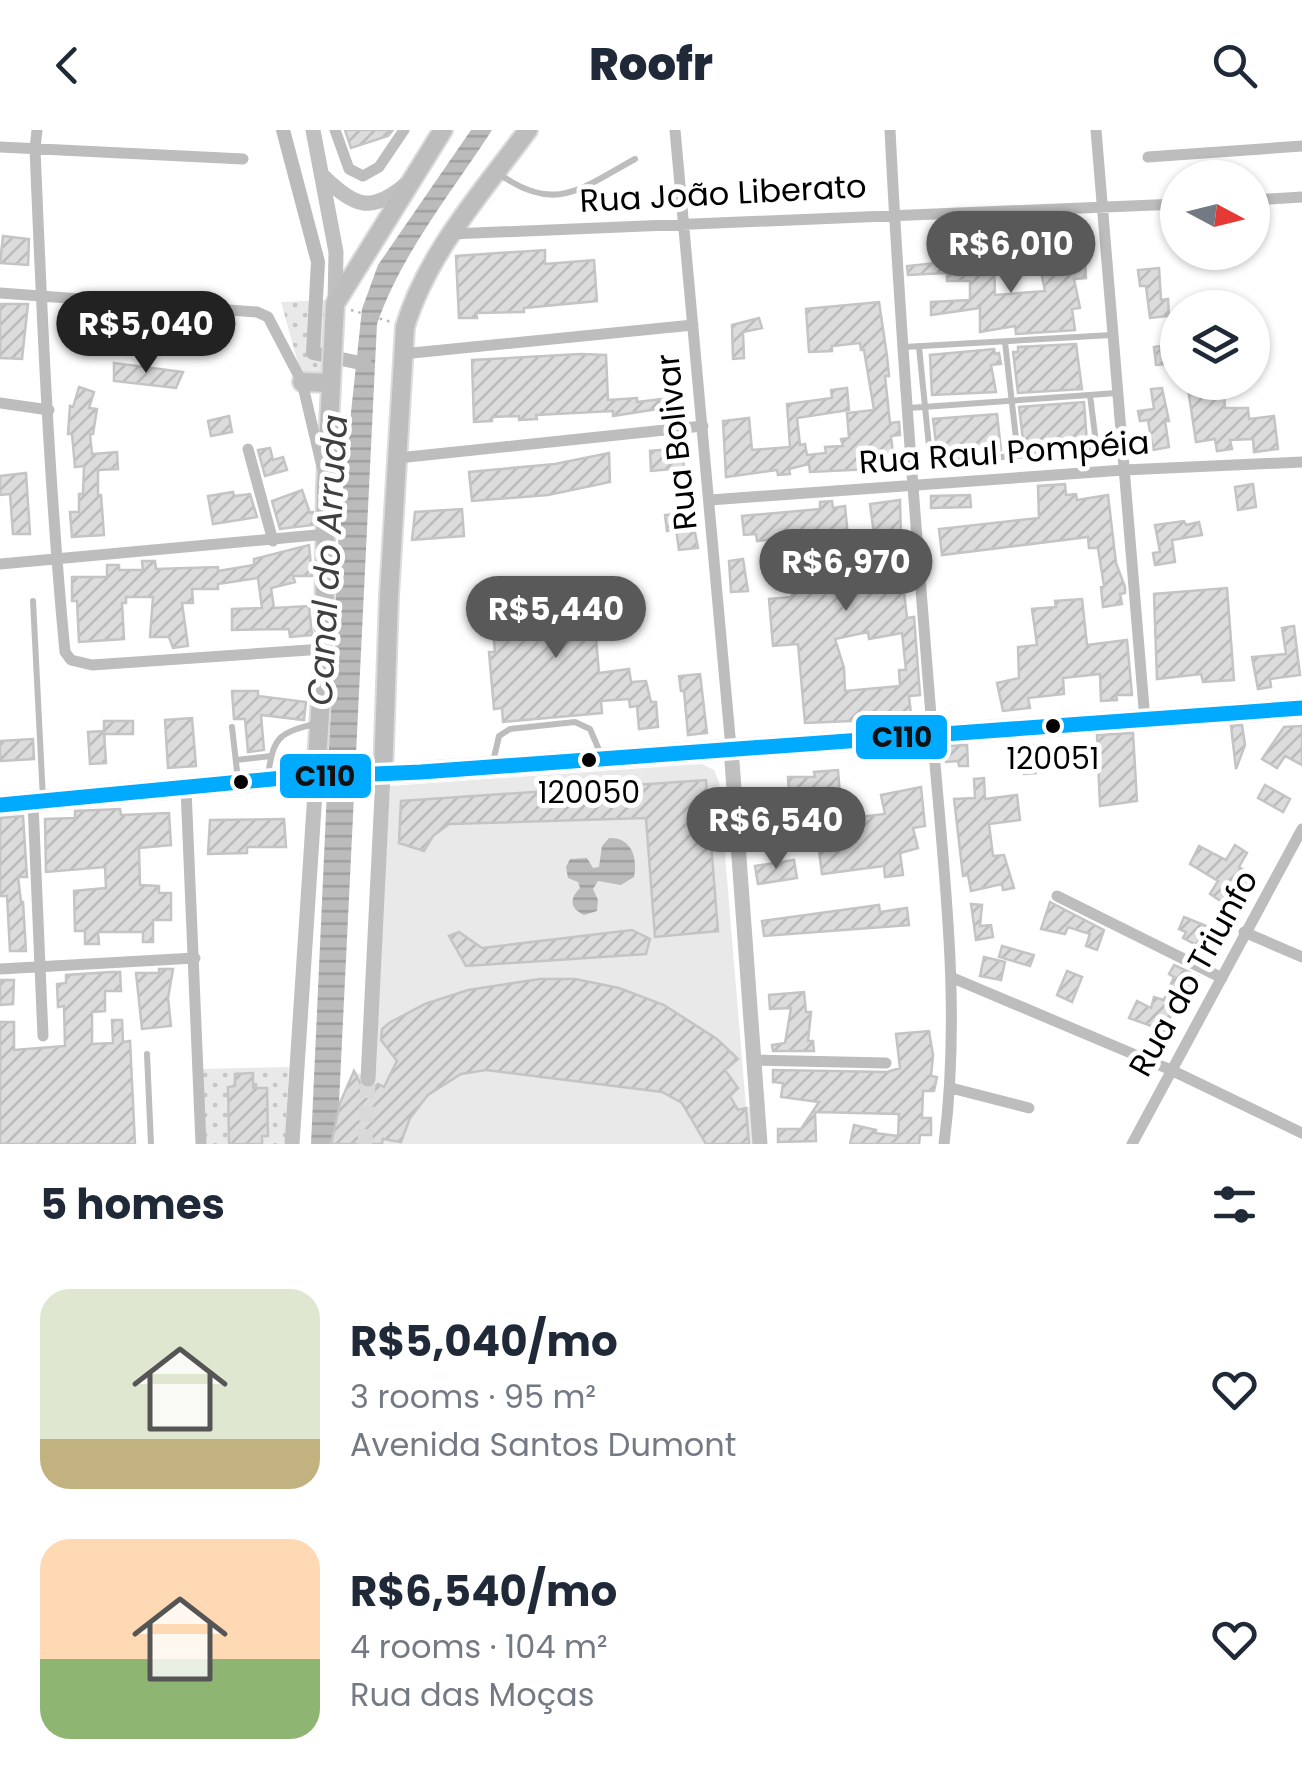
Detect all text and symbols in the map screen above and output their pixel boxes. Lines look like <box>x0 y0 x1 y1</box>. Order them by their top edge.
text: Roofr <box>589 33 713 96</box>
icon: back <box>40 38 95 93</box>
icon: search <box>1207 38 1262 93</box>
north arrow <box>1160 160 1270 270</box>
map controls <box>1160 160 1270 400</box>
street label: Rua João Liberato <box>578 163 868 223</box>
pin: R$6,010 <box>919 211 1103 296</box>
text: R$6,010 <box>948 221 1074 266</box>
button: layers <box>1160 290 1270 400</box>
pin: R$5,040 <box>54 291 238 376</box>
text: R$5,040 <box>78 301 214 346</box>
street label: Rua Bolivar <box>644 351 708 533</box>
water label: Canal do Arruda <box>295 413 359 707</box>
street label: Rua Raul Pompéia <box>857 419 1151 485</box>
pin: R$6,970 <box>754 529 938 614</box>
text: R$6,970 <box>781 539 911 584</box>
pin: R$5,440 <box>464 576 648 661</box>
text: R$5,440 <box>488 586 624 631</box>
line badge: C110 <box>854 713 949 761</box>
marker: 120051 <box>1043 716 1063 736</box>
text: C110 <box>872 718 932 757</box>
place label: 120051 <box>1007 737 1099 780</box>
marker: 120050 <box>579 750 599 770</box>
line badge: C110 <box>278 752 373 800</box>
text: C110 <box>295 757 355 796</box>
place label: 120050 <box>538 771 640 814</box>
unlabelled marker <box>231 772 251 792</box>
pin: R$6,540 <box>684 787 868 872</box>
text: R$6,540 <box>709 797 843 842</box>
street label: Rua do Triunfo <box>1118 862 1268 1084</box>
text: 5 homes <box>40 1175 225 1234</box>
icon: filters <box>1207 1177 1262 1232</box>
text: R$5,040/mo <box>350 1312 618 1371</box>
icon: home <box>120 1329 240 1449</box>
icon: heart <box>1207 1362 1262 1417</box>
text: 3 rooms · 95 m² <box>350 1374 596 1419</box>
text: Avenida Santos Dumont <box>350 1422 736 1467</box>
text: R$6,540/mo <box>350 1562 617 1621</box>
icon: home <box>120 1579 240 1699</box>
icon: heart <box>1207 1612 1262 1667</box>
text: 4 rooms · 104 m² <box>350 1624 608 1669</box>
text: Rua das Moças <box>350 1672 594 1717</box>

